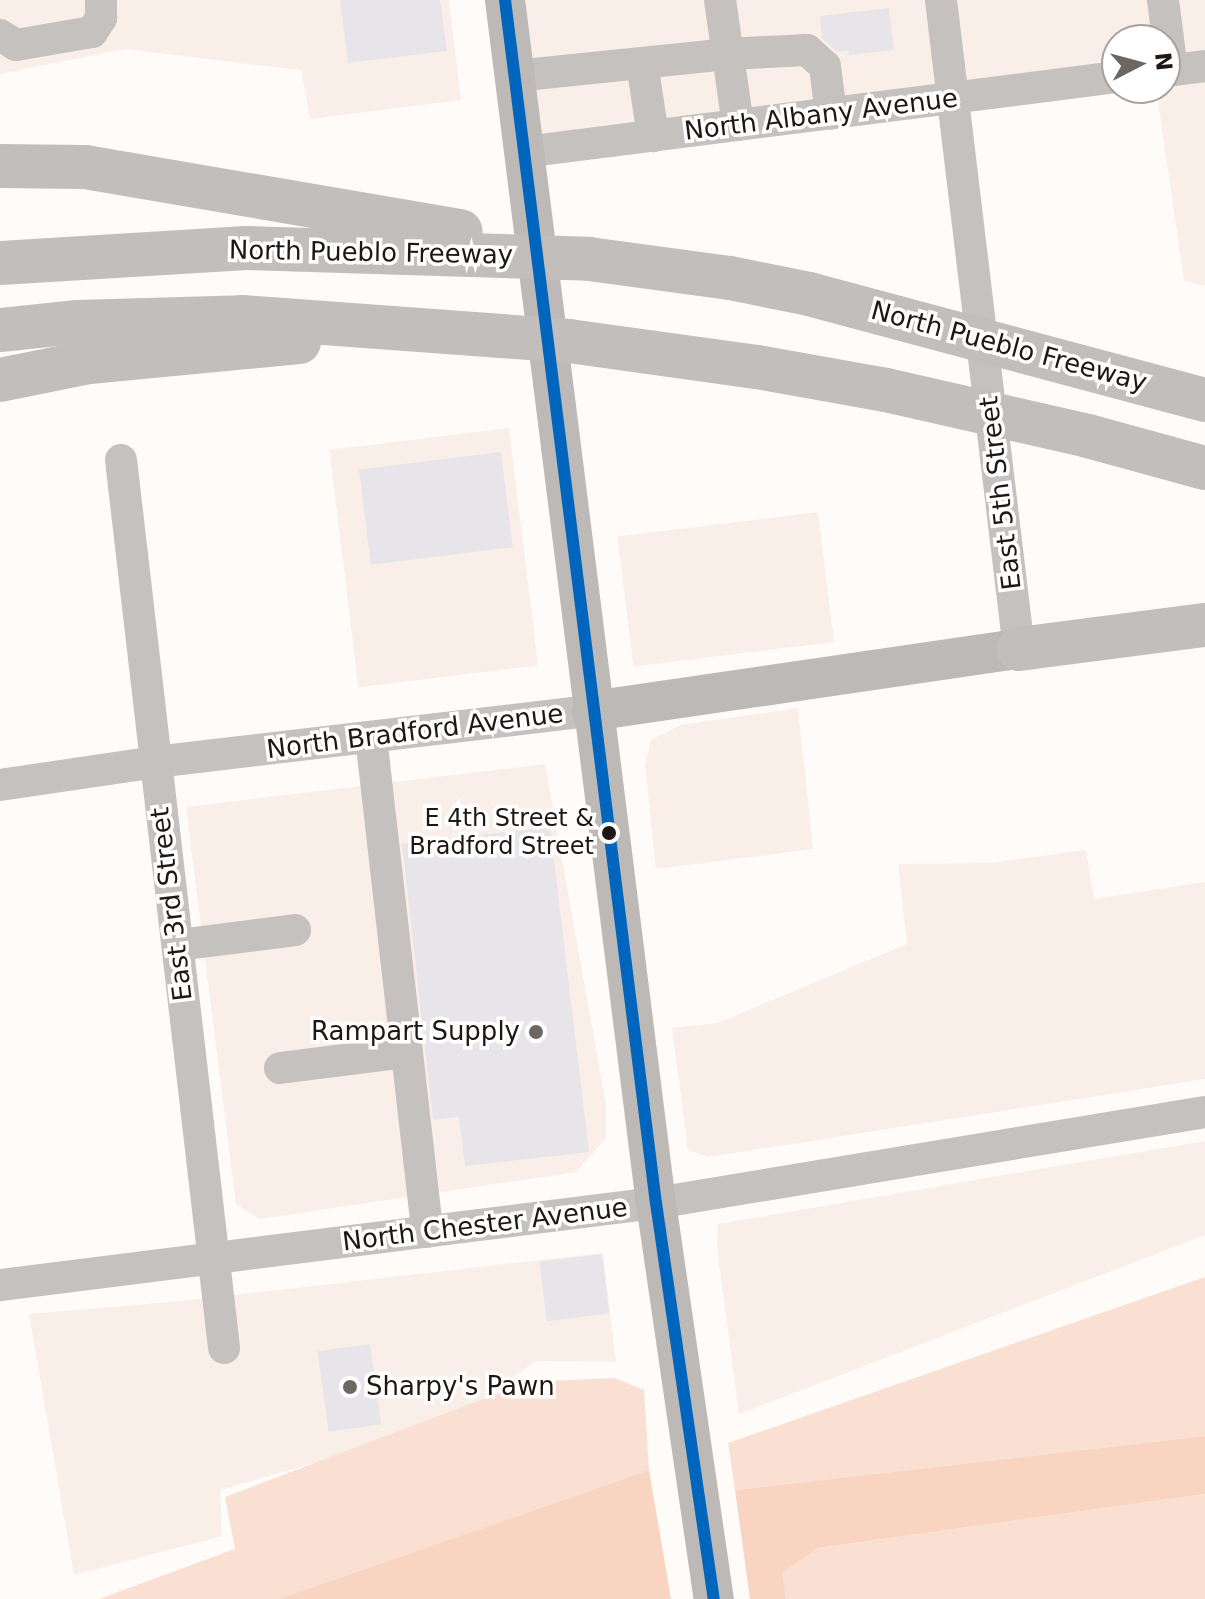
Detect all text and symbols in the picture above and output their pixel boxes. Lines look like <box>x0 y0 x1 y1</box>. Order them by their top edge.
north arrow <box>1101 24 1181 104</box>
text: N <box>1150 51 1177 72</box>
street label: North Albany Avenue <box>683 83 959 147</box>
street label: North Pueblo Freeway <box>229 235 513 271</box>
street label: North Pueblo Freeway <box>868 295 1150 399</box>
street label: East 5th Street <box>974 394 1028 592</box>
street label: North Bradford Avenue <box>265 698 565 766</box>
street label: East 3rd Street <box>145 805 199 1003</box>
place label: E 4th Street & Bradford Street <box>409 805 594 861</box>
marker: E 4th Street & Bradford Street <box>601 825 617 841</box>
place label: Rampart Supply <box>311 1016 520 1048</box>
marker: Rampart Supply <box>527 1023 545 1041</box>
street label: North Chester Avenue <box>341 1192 629 1258</box>
place label: Sharpy's Pawn <box>366 1371 555 1403</box>
marker: Sharpy's Pawn <box>341 1378 359 1396</box>

